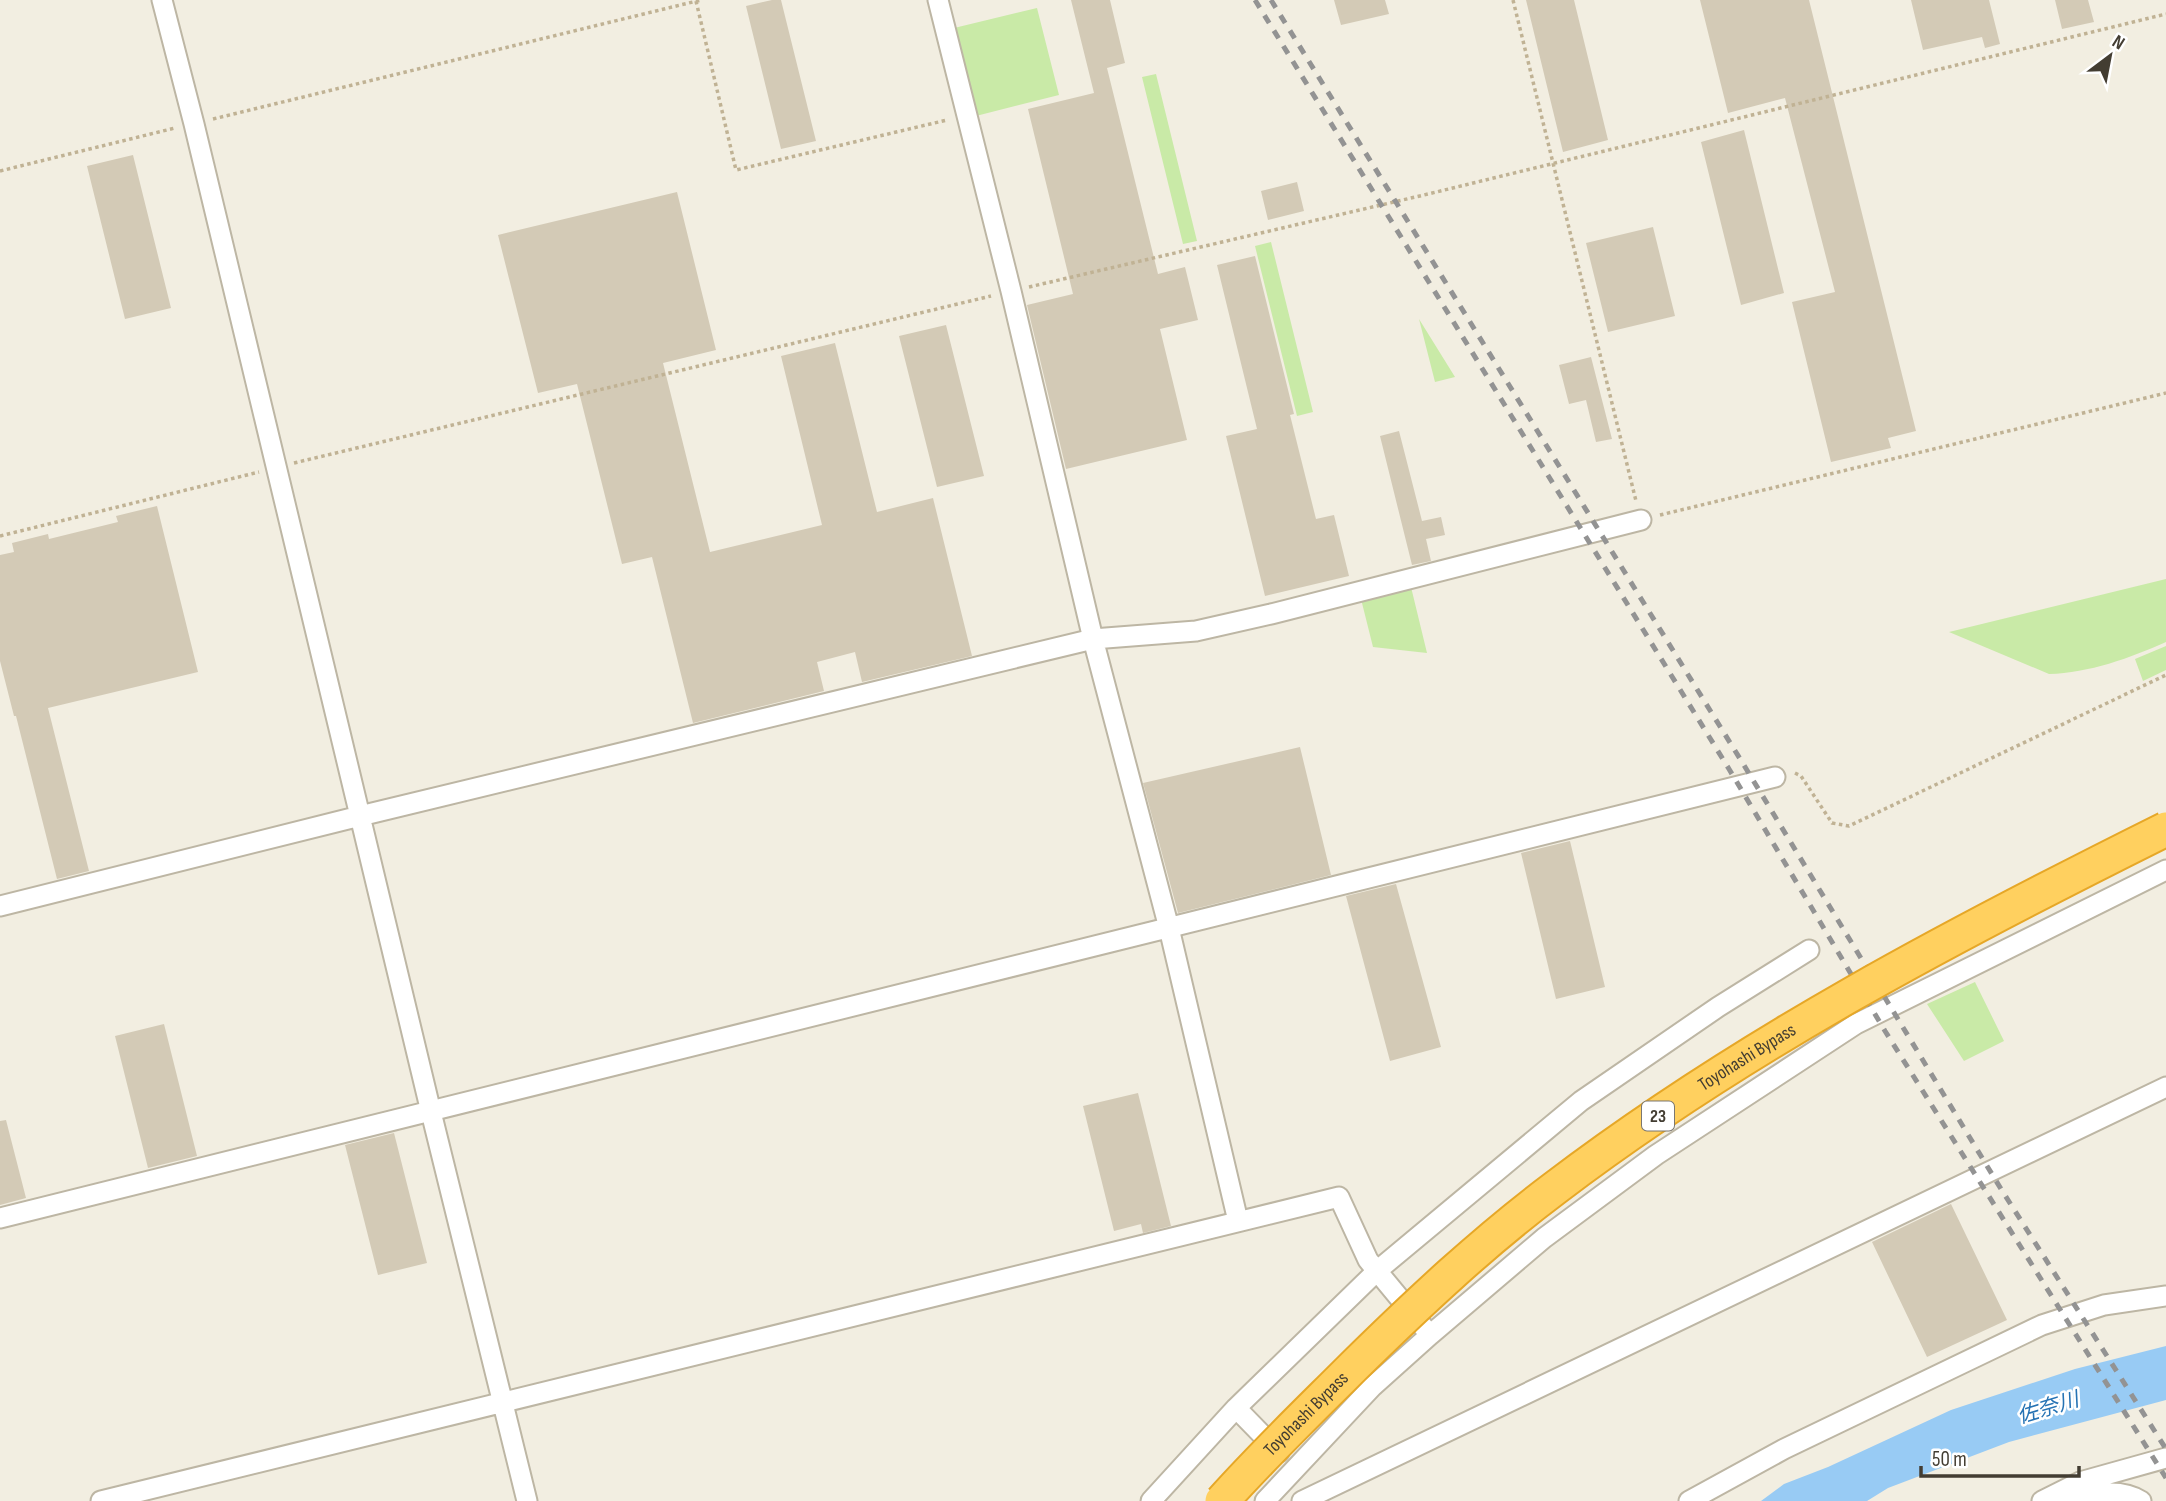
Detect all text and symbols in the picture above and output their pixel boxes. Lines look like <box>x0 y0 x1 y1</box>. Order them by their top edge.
north arrow <box>2075 21 2145 91</box>
text: N <box>2108 30 2129 55</box>
street label: Toyohashi Bypass <box>1694 1018 1800 1096</box>
road number: 23 <box>1642 1101 1674 1130</box>
street label: Toyohashi Bypass <box>1259 1367 1353 1461</box>
water label: 佐奈川 <box>2014 1386 2084 1429</box>
scale bar <box>1921 1434 2078 1478</box>
text: 50 m <box>1932 1447 1967 1472</box>

